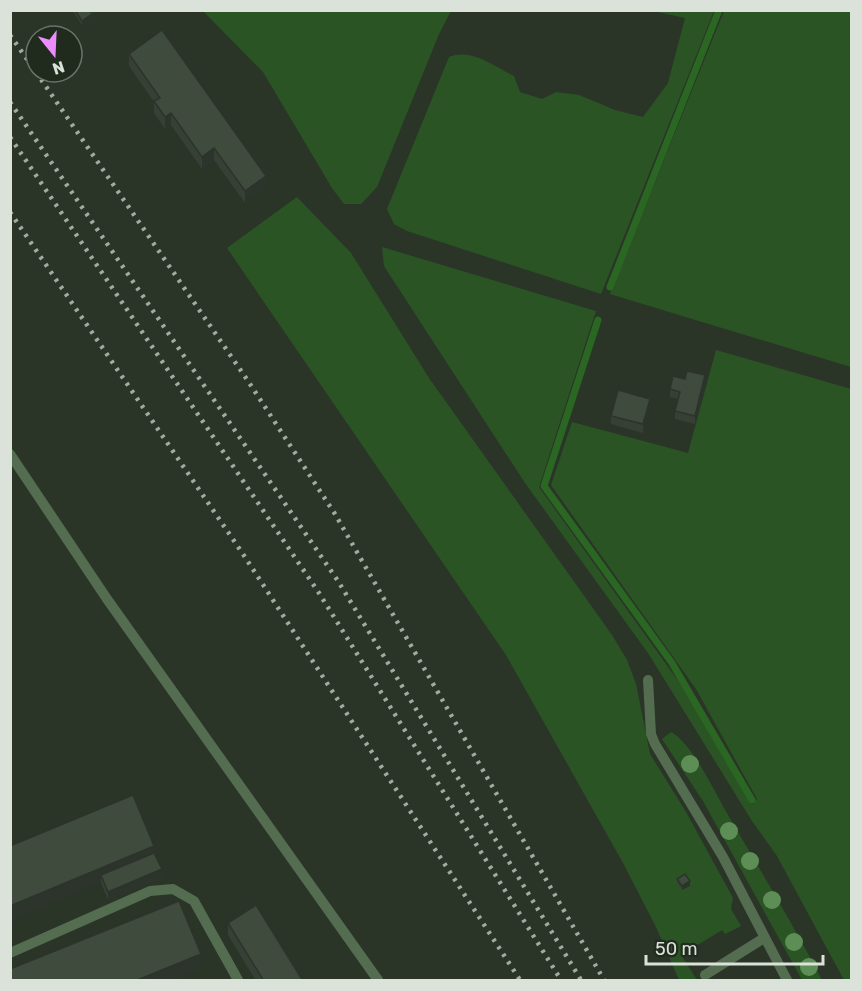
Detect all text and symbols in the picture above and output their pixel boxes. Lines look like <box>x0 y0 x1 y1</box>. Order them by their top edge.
north arrow <box>24 24 84 84</box>
text: N <box>50 57 67 79</box>
scale bar <box>646 928 823 966</box>
text: 50 m <box>655 938 698 960</box>

